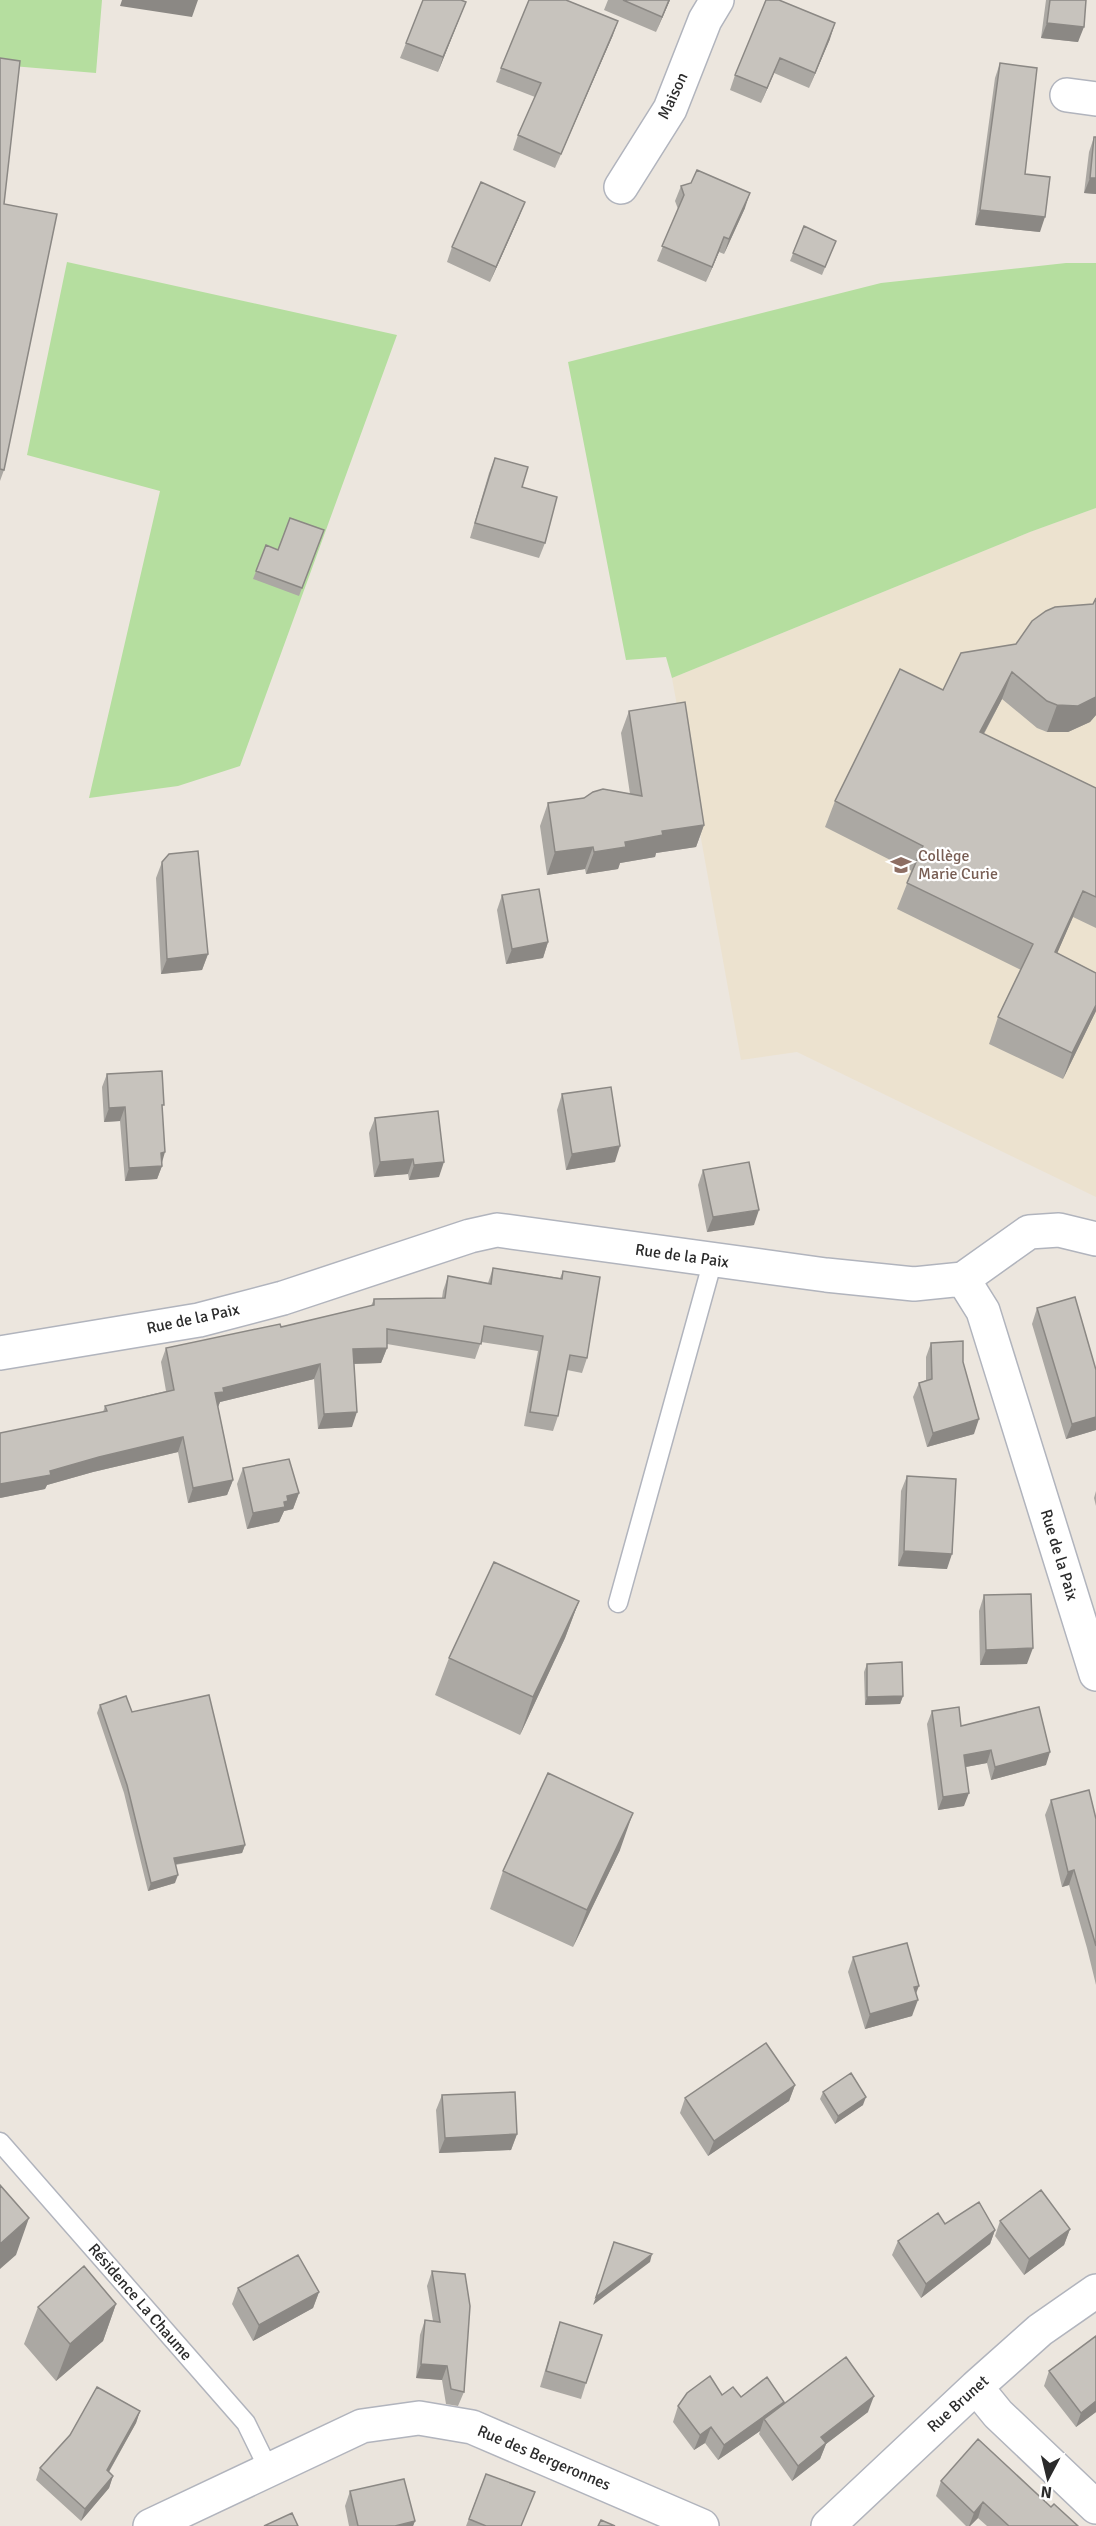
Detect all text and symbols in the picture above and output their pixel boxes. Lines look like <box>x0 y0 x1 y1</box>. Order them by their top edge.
street label: Maison <box>653 69 693 123</box>
place label: Collège Marie Curie <box>918 846 998 884</box>
school or university icon: Collège Marie Curie <box>889 853 913 877</box>
street label: Rue de la Paix <box>634 1240 731 1273</box>
street label: Rue de la Paix <box>145 1299 242 1339</box>
street label: Rue de la Paix <box>1036 1507 1083 1604</box>
street label: Résidence La Chaume <box>84 2239 196 2365</box>
street label: Rue Brunet <box>923 2371 993 2437</box>
street label: Rue des Bergeronnes <box>474 2421 614 2495</box>
north arrow <box>1018 2448 1078 2508</box>
text: N <box>1040 2481 1053 2502</box>

